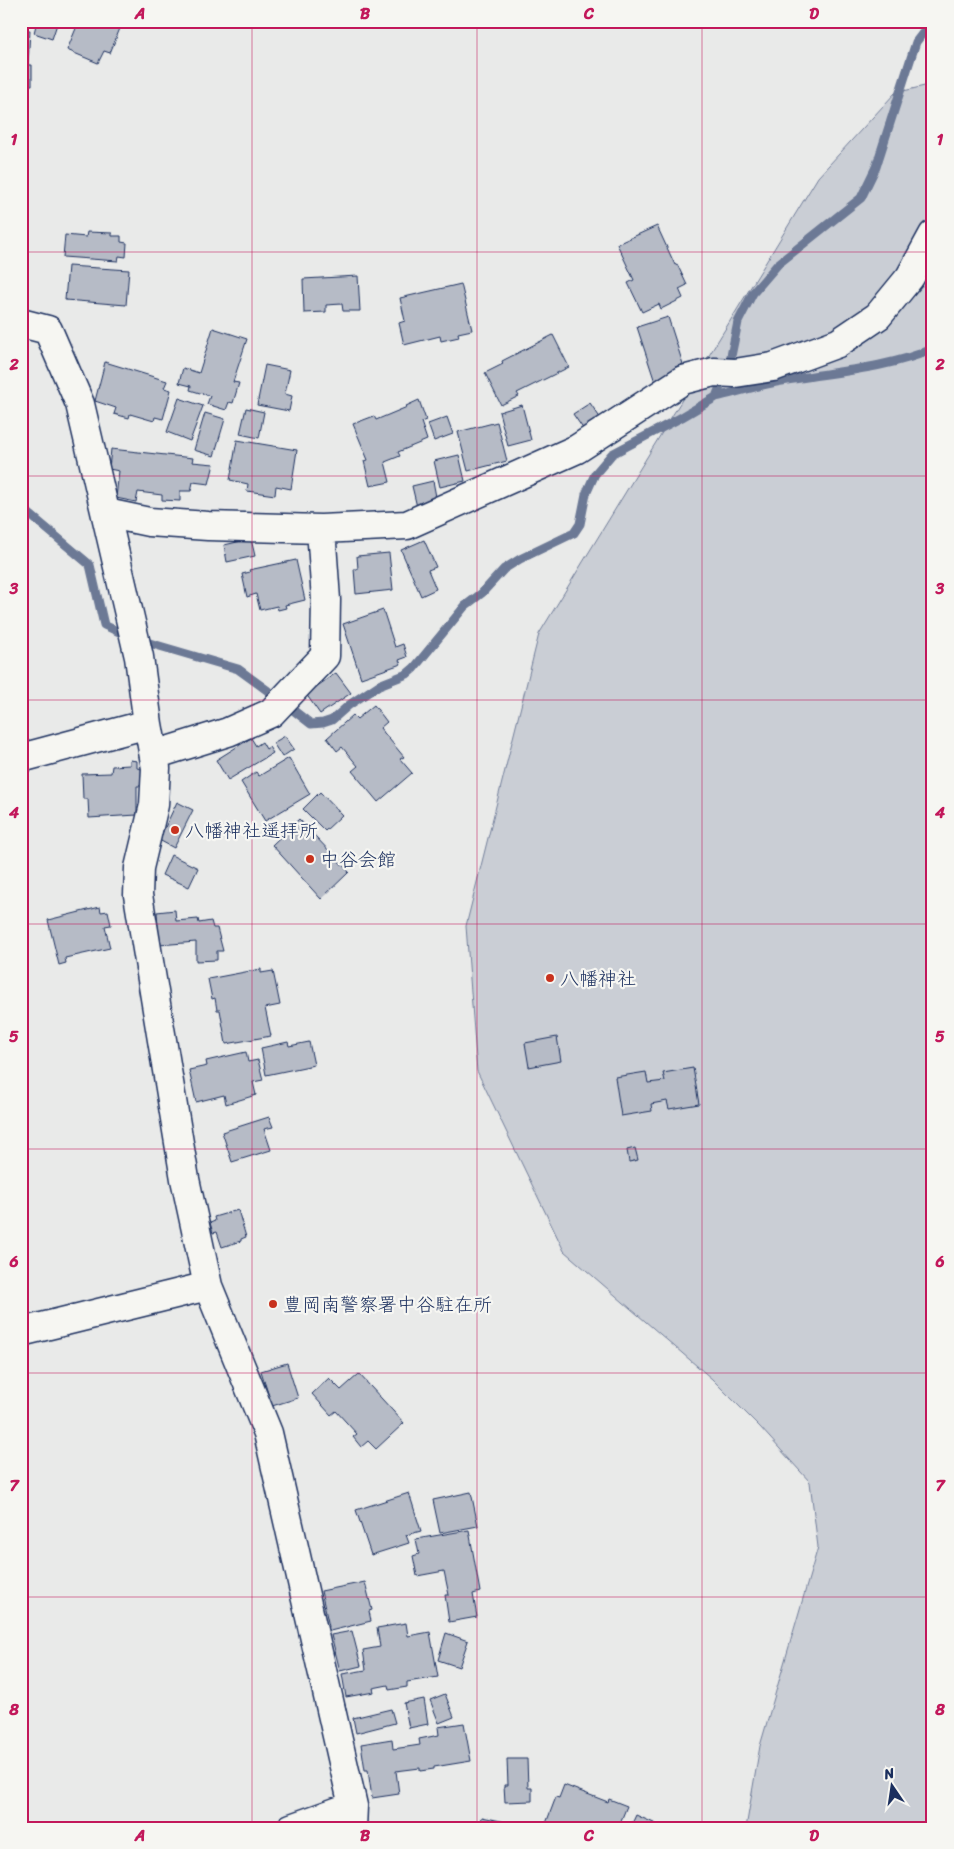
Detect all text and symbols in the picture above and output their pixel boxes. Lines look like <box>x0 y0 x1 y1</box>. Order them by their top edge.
text: A <box>134 0 145 28</box>
text: B <box>360 0 371 28</box>
text: C <box>583 0 595 28</box>
text: D <box>809 0 819 28</box>
text: 1 <box>11 125 18 154</box>
text: 1 <box>937 125 944 154</box>
text: 2 <box>8 350 19 379</box>
text: 2 <box>934 350 945 379</box>
text: 3 <box>9 574 19 603</box>
text: 3 <box>935 574 945 603</box>
text: 4 <box>8 798 19 827</box>
text: 4 <box>934 798 945 827</box>
place label: 八幡神社遥拝所 <box>185 814 318 847</box>
marker: 八幡神社遥拝所 <box>169 824 181 836</box>
place label: 中谷会館 <box>320 843 396 876</box>
marker: 中谷会館 <box>304 853 316 865</box>
place label: 八幡神社 <box>560 962 636 995</box>
marker: 八幡神社 <box>544 972 556 984</box>
text: 5 <box>9 1022 19 1051</box>
text: 5 <box>935 1022 945 1051</box>
text: 6 <box>8 1247 19 1276</box>
text: 6 <box>934 1247 945 1276</box>
place label: 豊岡南警察署中谷駐在所 <box>283 1288 492 1321</box>
marker: 豊岡南警察署中谷駐在所 <box>267 1298 279 1310</box>
text: 7 <box>9 1471 20 1500</box>
text: 7 <box>935 1471 946 1500</box>
text: 8 <box>8 1695 19 1724</box>
text: 8 <box>934 1695 945 1724</box>
text: N <box>881 1760 897 1787</box>
north arrow <box>866 1762 916 1812</box>
text: A <box>134 1821 145 1849</box>
text: B <box>360 1821 371 1849</box>
text: C <box>583 1821 595 1849</box>
text: D <box>809 1821 819 1849</box>

